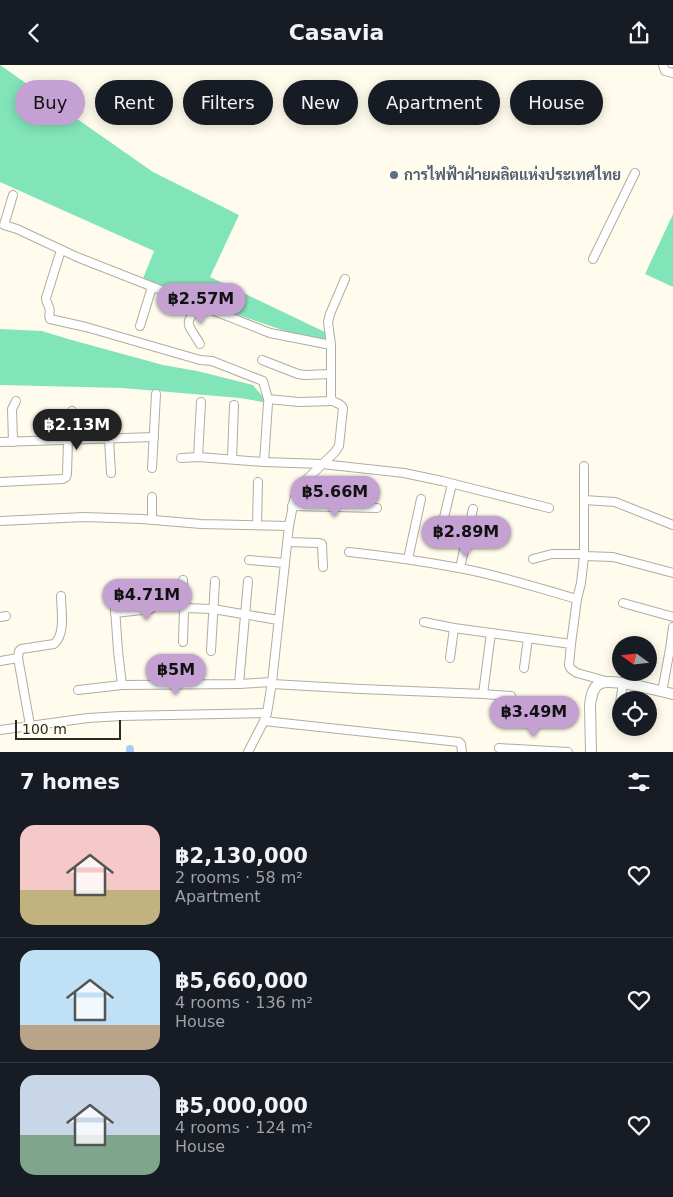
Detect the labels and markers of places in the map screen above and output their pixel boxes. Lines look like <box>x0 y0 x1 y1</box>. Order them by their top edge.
place label: การไฟฟ้าฝ่ายผลิตแห่งประเทศไทย <box>404 165 621 184</box>
marker: การไฟฟ้าฝ่ายผลิตแห่งประเทศไทย <box>388 169 400 181</box>
pin: ฿2.57M <box>160 283 242 325</box>
pin: ฿2.13M <box>36 409 118 451</box>
pin: ฿5.66M <box>294 475 376 518</box>
pin: ฿2.89M <box>425 515 507 558</box>
pin: ฿4.71M <box>106 579 188 621</box>
pin: ฿5M <box>152 653 200 696</box>
pin: ฿3.49M <box>493 695 575 738</box>

